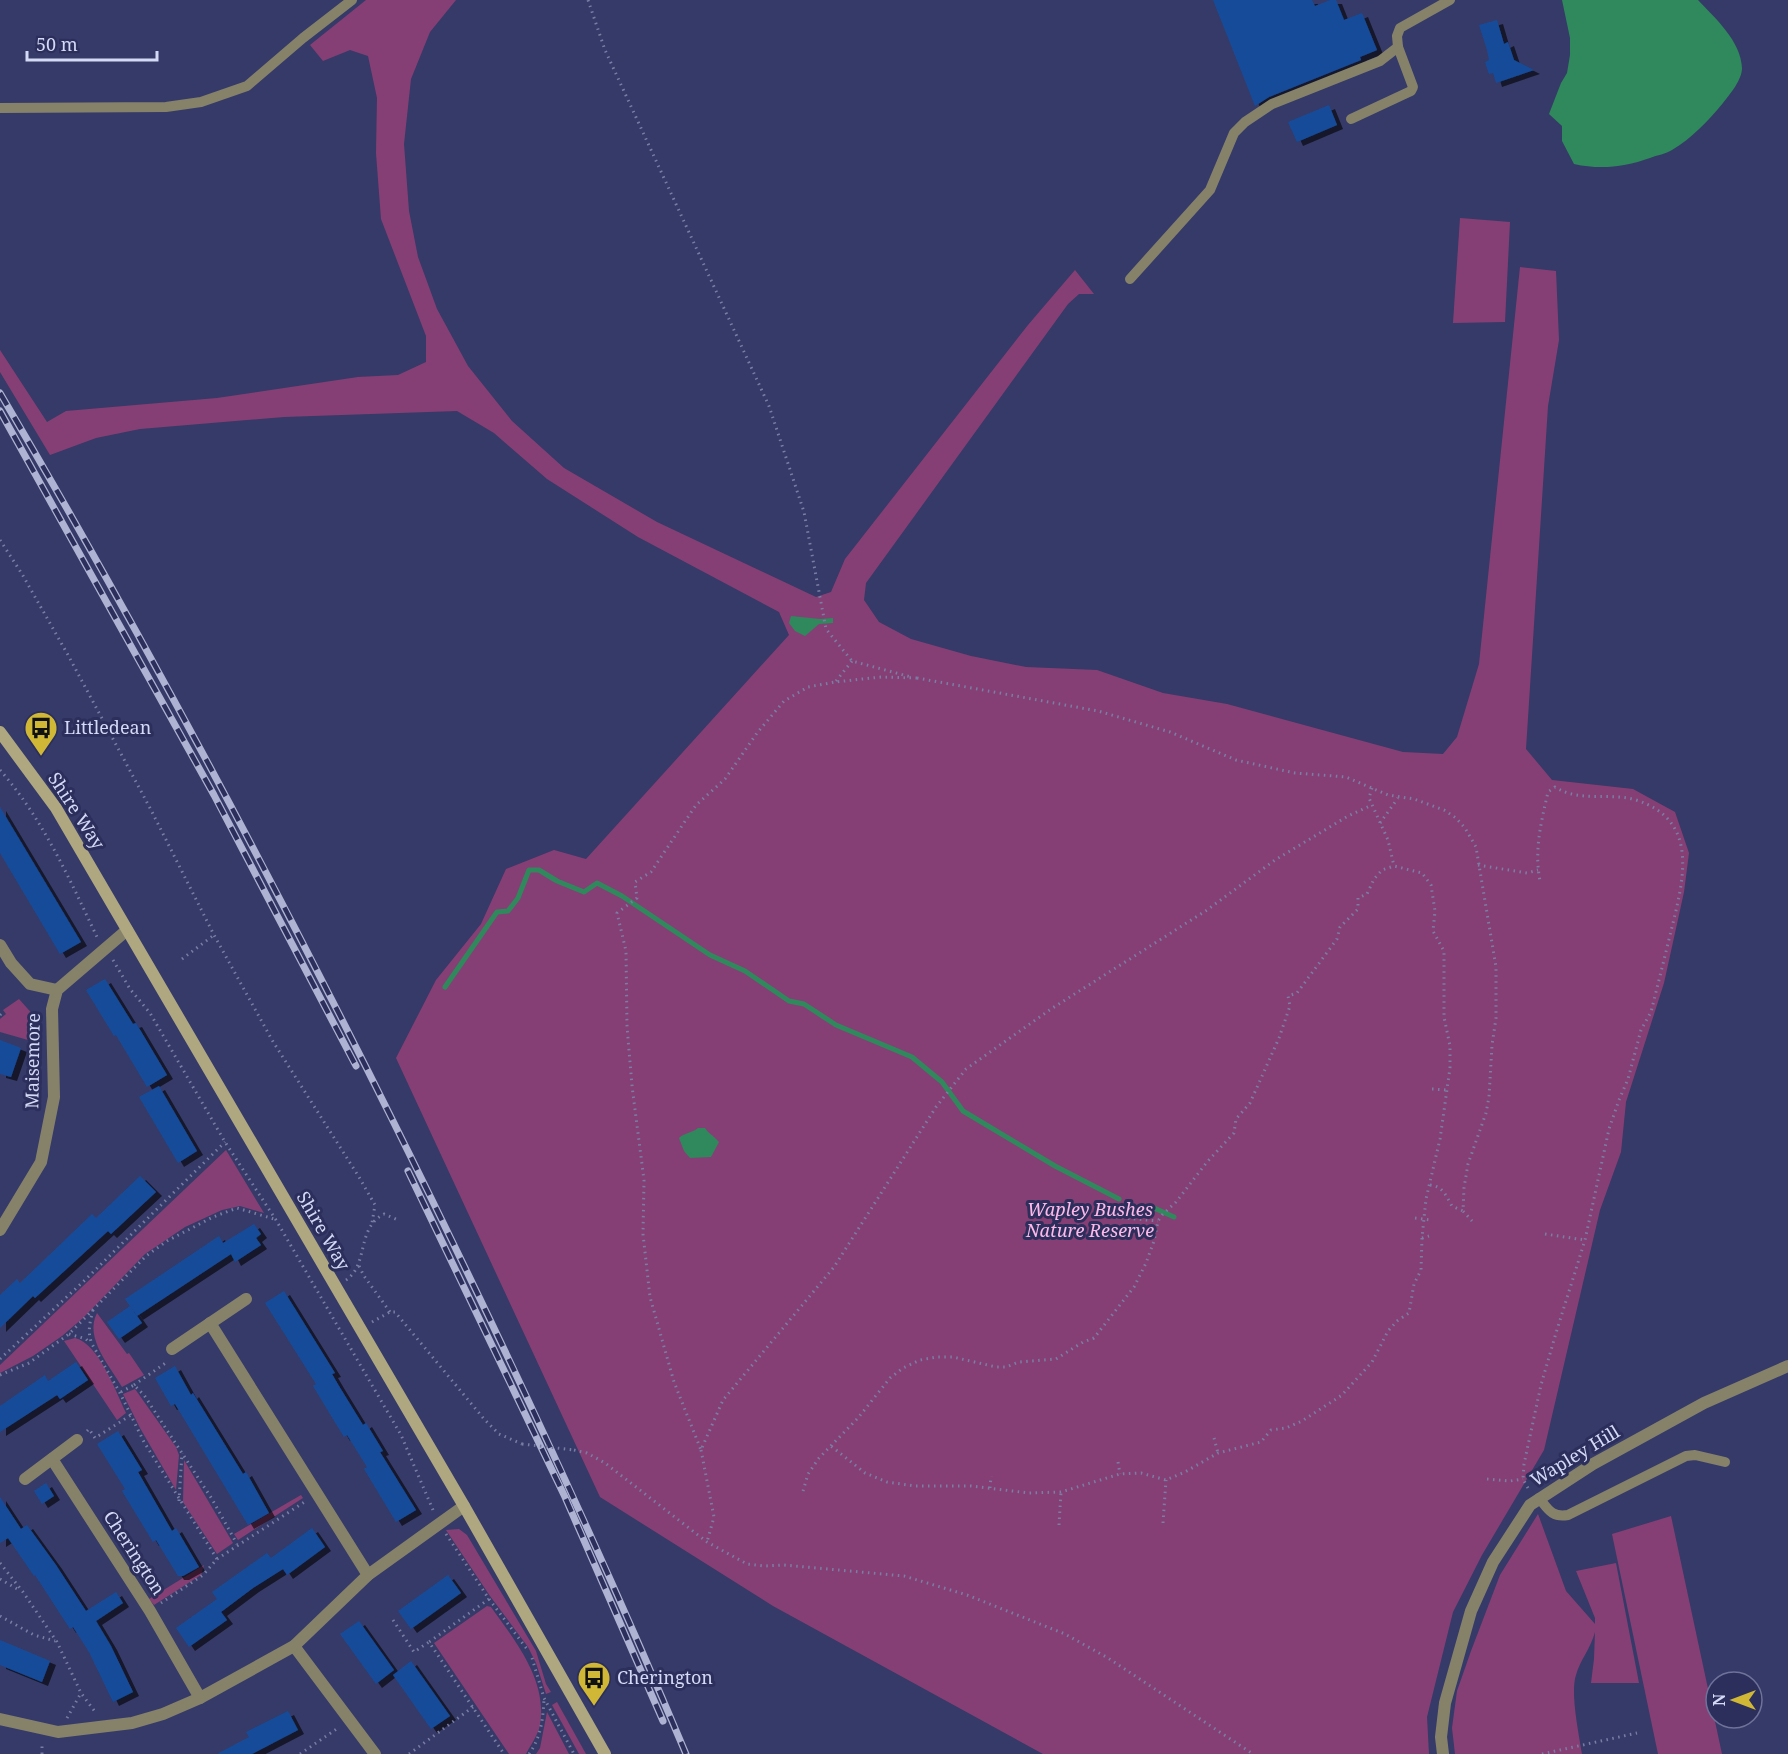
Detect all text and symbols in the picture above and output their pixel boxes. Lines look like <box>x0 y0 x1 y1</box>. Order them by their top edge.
scale bar <box>27 24 158 62</box>
text: 50 m <box>36 32 78 56</box>
bus stop icon: Littledean <box>23 710 59 757</box>
place label: Littledean <box>64 715 152 739</box>
street label: Shire Way <box>43 767 111 854</box>
street label: Maisemore <box>19 1013 45 1109</box>
street label: Shire Way <box>292 1187 356 1275</box>
park label: Wapley Bushes Nature Reserve <box>1025 1197 1154 1242</box>
street label: Wapley Hill <box>1525 1419 1624 1491</box>
street label: Cherington <box>99 1506 171 1600</box>
bus stop icon: Cherington <box>576 1660 612 1707</box>
place label: Cherington <box>617 1665 713 1689</box>
north arrow <box>1704 1670 1764 1730</box>
text: N <box>1708 1693 1730 1706</box>

